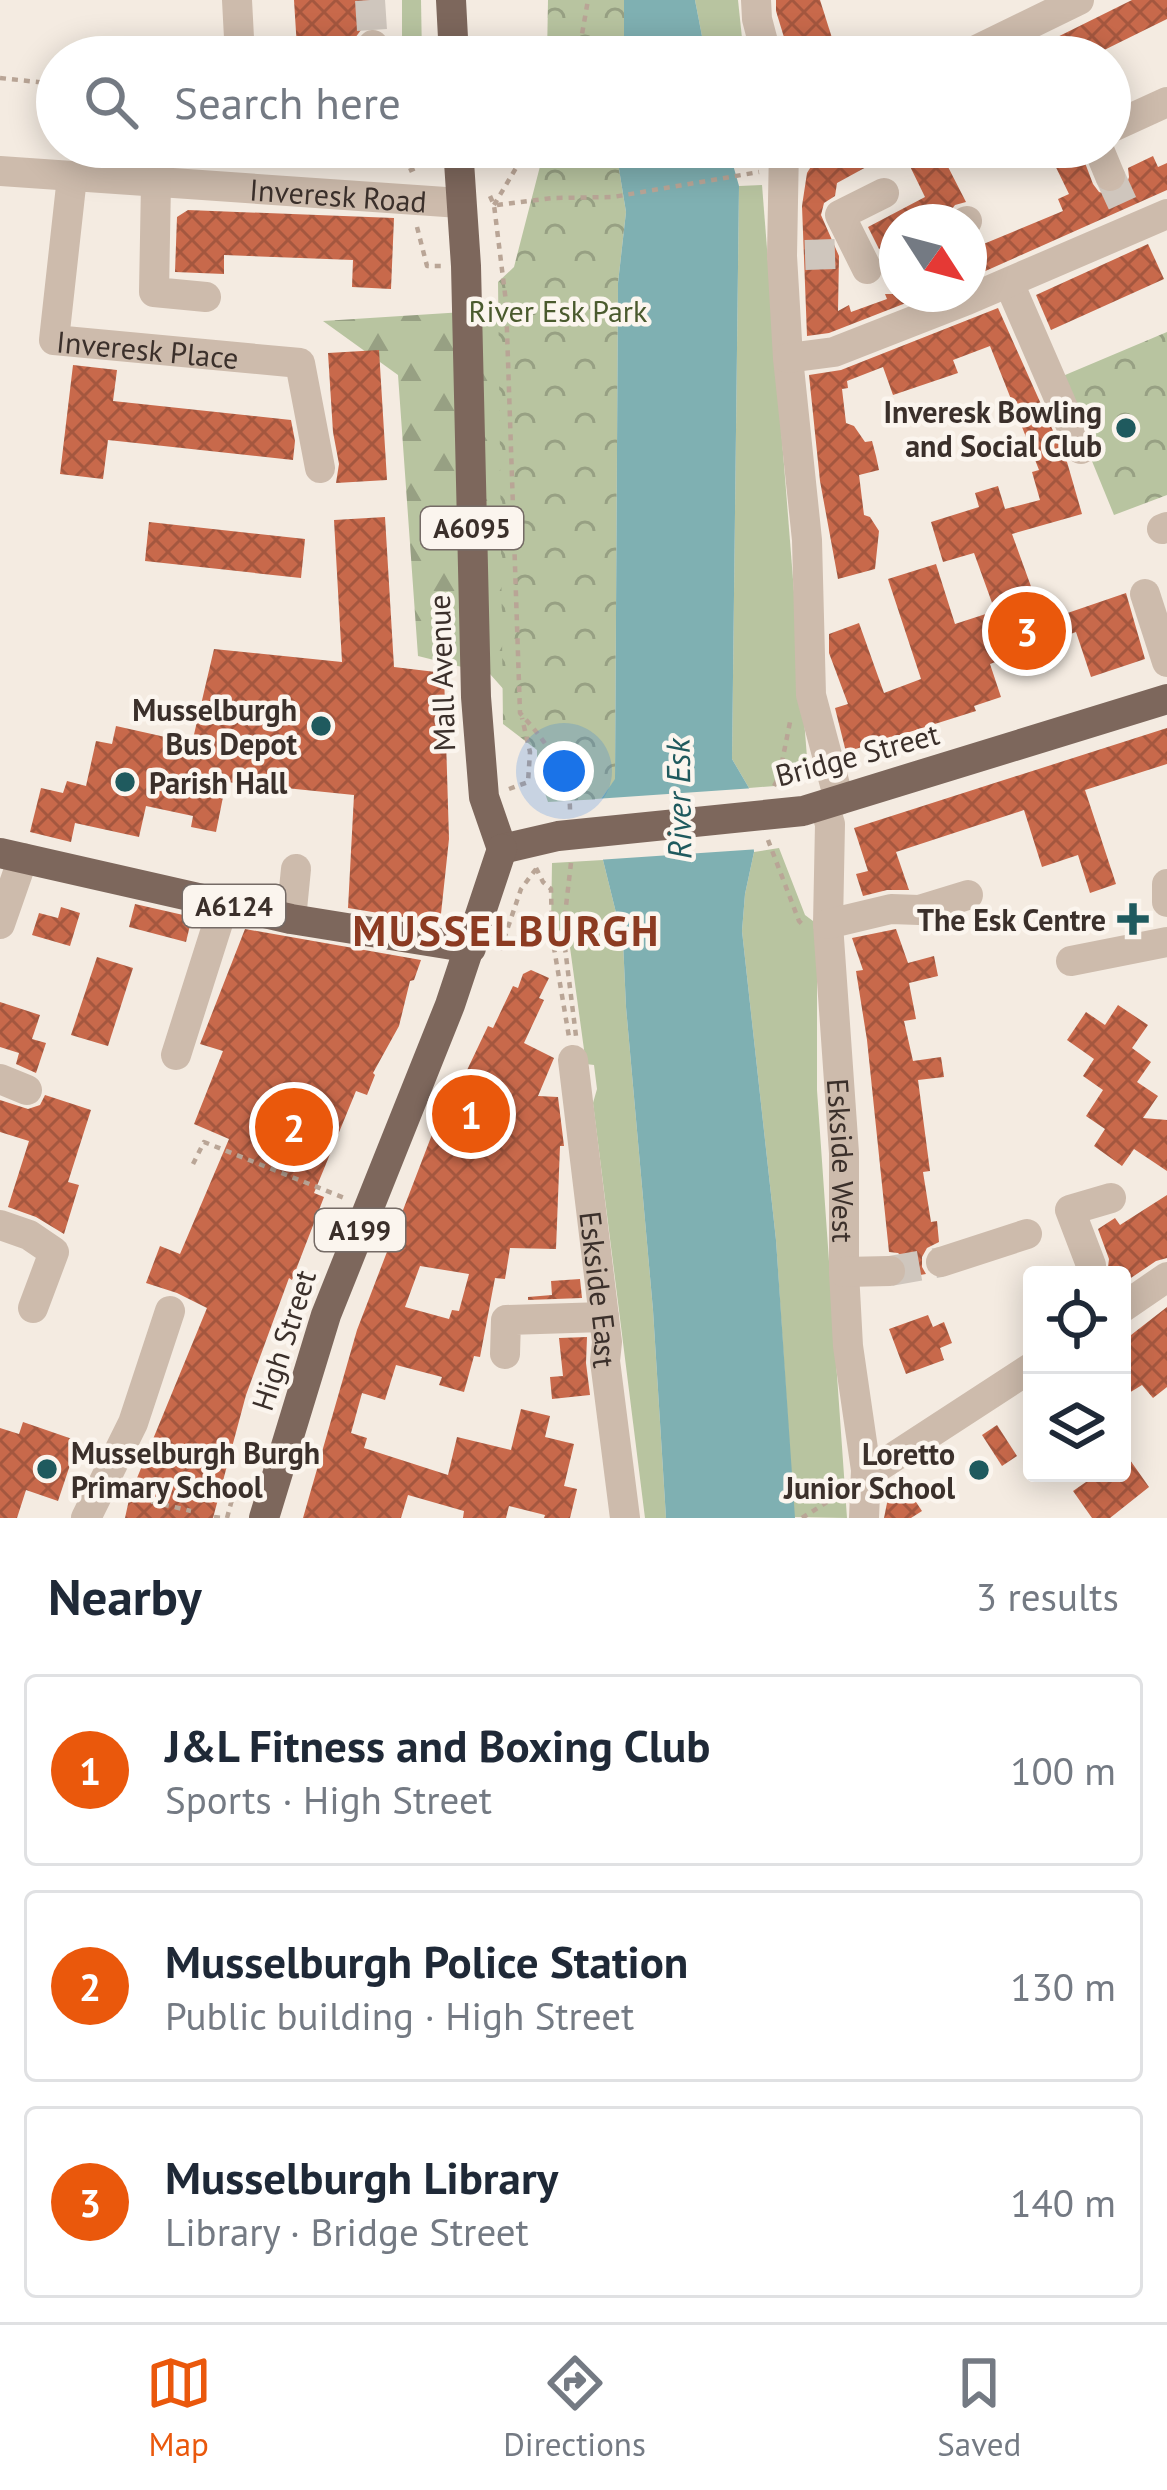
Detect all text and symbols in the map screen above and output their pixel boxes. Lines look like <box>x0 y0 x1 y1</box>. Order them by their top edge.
search box <box>36 36 1131 168</box>
icon: search <box>78 69 144 135</box>
text: Search here <box>174 73 401 131</box>
street label: Inveresk Road <box>248 169 428 220</box>
north arrow <box>879 204 987 312</box>
park label: River Esk Park <box>469 291 648 330</box>
street label: Inveresk Place <box>55 321 240 377</box>
place label: Inveresk Bowling and Social Club <box>883 392 1102 465</box>
marker: Inveresk Bowling and Social Club <box>1113 415 1139 441</box>
road number: A6095 <box>421 507 523 549</box>
pin: 3 <box>988 586 1066 676</box>
street label: Mall Avenue <box>419 594 463 752</box>
place label: Musselburgh Bus Depot <box>132 690 298 763</box>
marker: Musselburgh Bus Depot <box>308 713 334 739</box>
street label: Bridge Street <box>771 713 943 795</box>
water label: River Esk <box>655 737 701 860</box>
your location <box>534 741 594 801</box>
place label: Parish Hall <box>149 763 288 802</box>
marker: Parish Hall <box>112 769 138 795</box>
road number: A6124 <box>183 885 285 927</box>
place label: The Esk Centre <box>917 900 1106 939</box>
district label: MUSSELBURGH <box>353 903 661 958</box>
marker: The Esk Centre <box>1117 903 1149 935</box>
pin: 1 <box>432 1069 510 1159</box>
street label: Eskside West <box>819 1077 864 1243</box>
pin: 2 <box>255 1082 333 1172</box>
road number: A199 <box>315 1209 405 1251</box>
street label: Eskside East <box>572 1209 627 1370</box>
street label: High Street <box>242 1265 324 1415</box>
map controls <box>1023 1266 1131 1482</box>
button: locate <box>1023 1266 1131 1374</box>
button: layers <box>1023 1374 1131 1482</box>
place label: Musselburgh Burgh Primary School <box>71 1433 320 1506</box>
place label: Loretto Junior School <box>783 1434 955 1507</box>
marker: Musselburgh Burgh Primary School <box>34 1456 60 1482</box>
marker: Loretto Junior School <box>966 1457 992 1483</box>
text: Nearby <box>48 1563 202 1629</box>
text: 3 results <box>976 1571 1119 1622</box>
text: J&L Fitness and Boxing Club <box>165 1716 710 1774</box>
text: 1 <box>79 1745 101 1796</box>
text: 100 m <box>1010 1745 1116 1796</box>
text: Sports · High Street <box>165 1774 492 1825</box>
text: Musselburgh Police Station <box>165 1932 688 1990</box>
text: 2 <box>79 1961 101 2012</box>
text: 130 m <box>1010 1961 1116 2012</box>
text: Public building · High Street <box>165 1990 634 2041</box>
text: Musselburgh Library <box>165 2148 558 2206</box>
text: 3 <box>79 2177 101 2228</box>
text: 140 m <box>1010 2177 1116 2228</box>
text: Library · Bridge Street <box>165 2206 529 2257</box>
tab: Map <box>146 2350 212 2465</box>
tab: Directions <box>503 2350 646 2465</box>
tab: Saved <box>937 2350 1021 2465</box>

